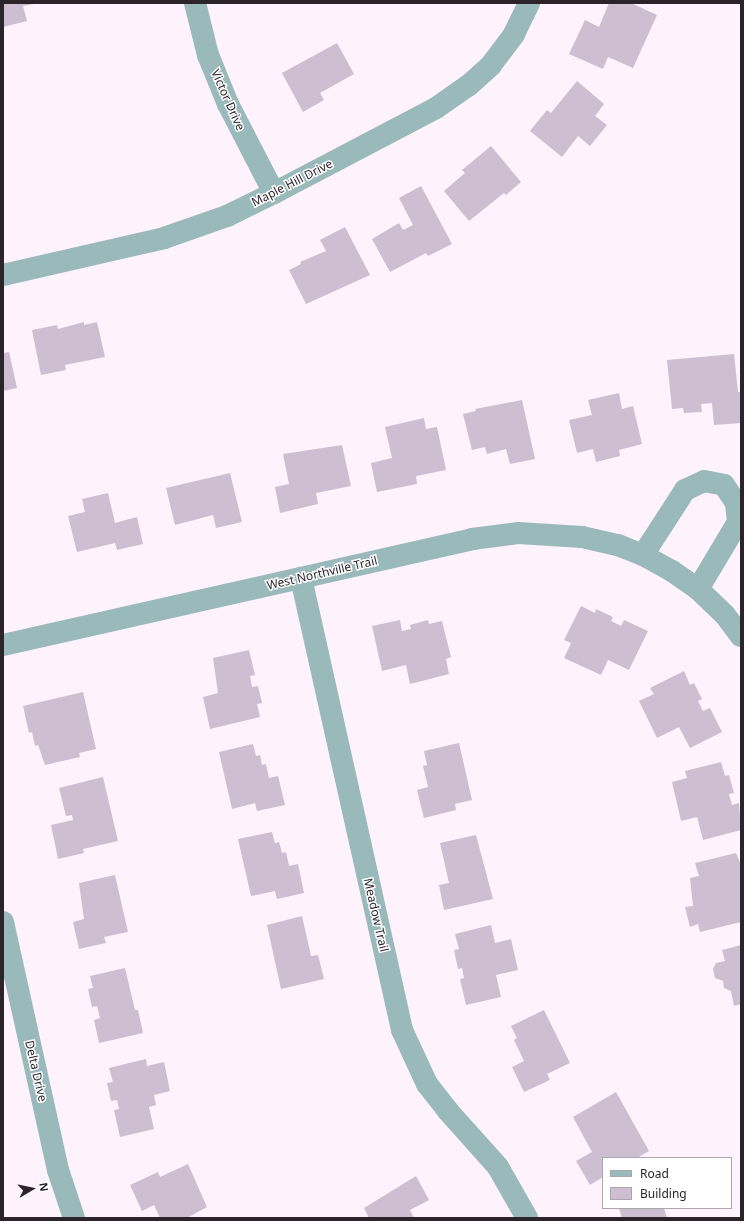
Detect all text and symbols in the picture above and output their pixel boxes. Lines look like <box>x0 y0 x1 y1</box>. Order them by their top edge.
street label: Victor Drive <box>208 67 248 133</box>
street label: Maple Hill Drive <box>249 156 335 210</box>
street label: West Northville Trail <box>265 553 379 593</box>
street label: Meadow Trail <box>361 877 391 953</box>
street label: Delta Drive <box>22 1039 50 1103</box>
legend <box>602 1157 732 1209</box>
text: Road <box>640 1165 669 1182</box>
north arrow <box>12 1169 52 1209</box>
text: N <box>36 1181 52 1193</box>
text: Building <box>640 1185 687 1202</box>

